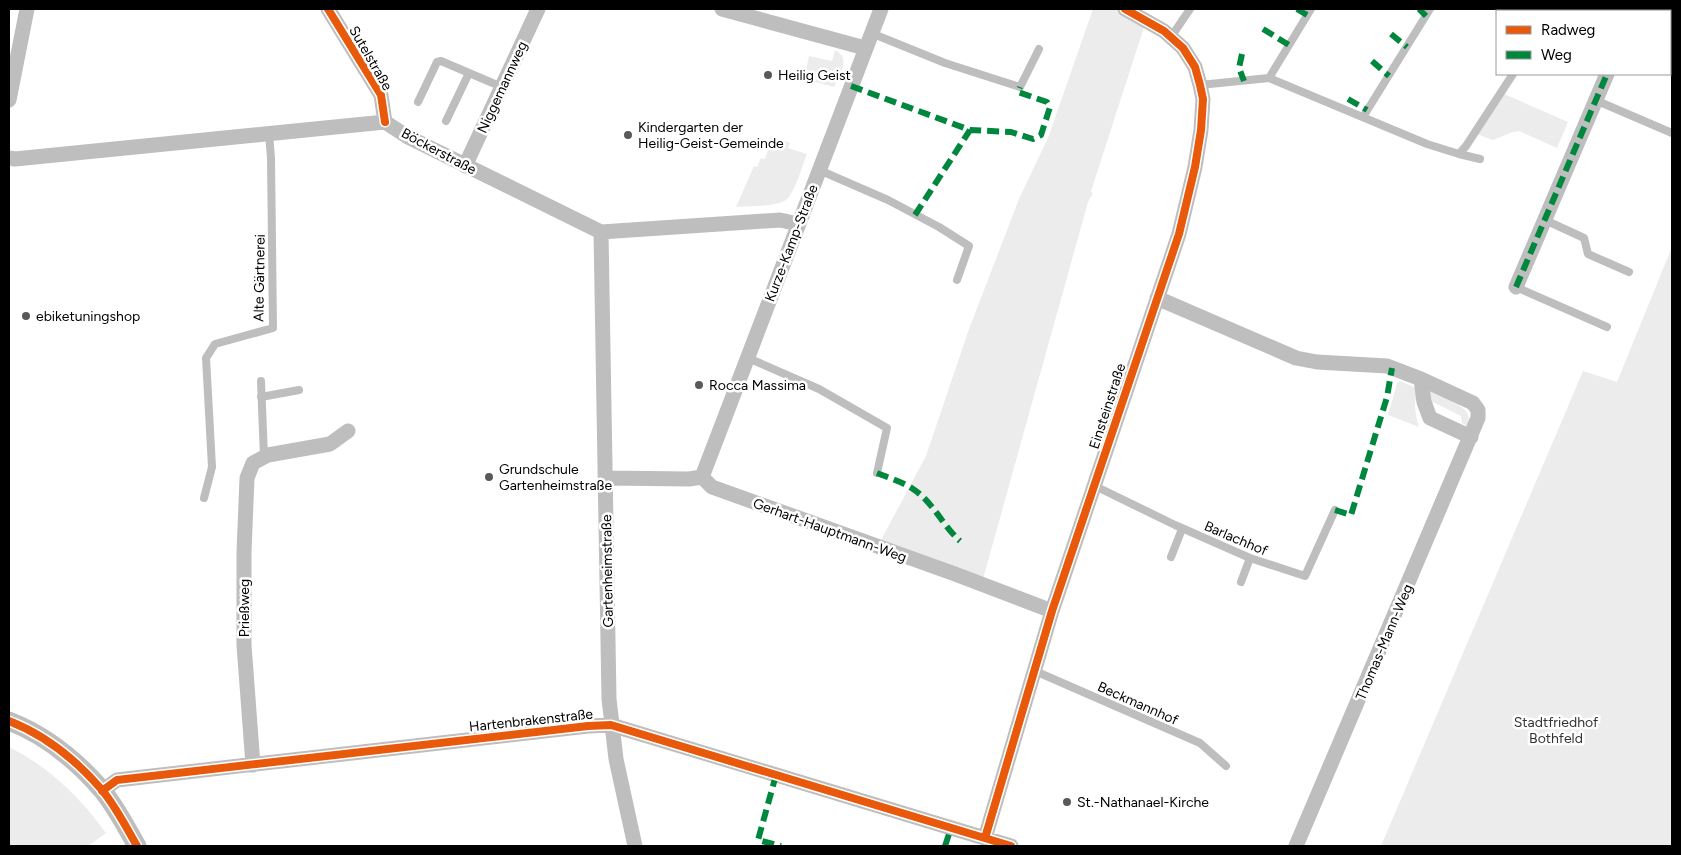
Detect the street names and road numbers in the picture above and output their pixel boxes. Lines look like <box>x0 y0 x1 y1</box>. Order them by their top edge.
street label: Sutelstraße <box>345 23 396 94</box>
street label: Niggemannweg <box>474 39 531 136</box>
street label: Böckerstraße <box>398 125 479 178</box>
street label: Kurze-Kamp-Straße <box>761 182 822 304</box>
street label: Alte Gärtnerei <box>250 234 269 322</box>
street label: Einsteinstraße <box>1086 361 1129 451</box>
street label: Gerhart-Hauptmann-Weg <box>751 495 909 566</box>
street label: Gartenheimstraße <box>598 514 617 628</box>
street label: Barlachhof <box>1202 518 1271 560</box>
street label: Prießweg <box>236 579 253 637</box>
street label: Thomas-Mann-Weg <box>1352 582 1417 703</box>
street label: Beckmannhof <box>1095 678 1181 729</box>
street label: Hartenbrakenstraße <box>468 706 594 735</box>

